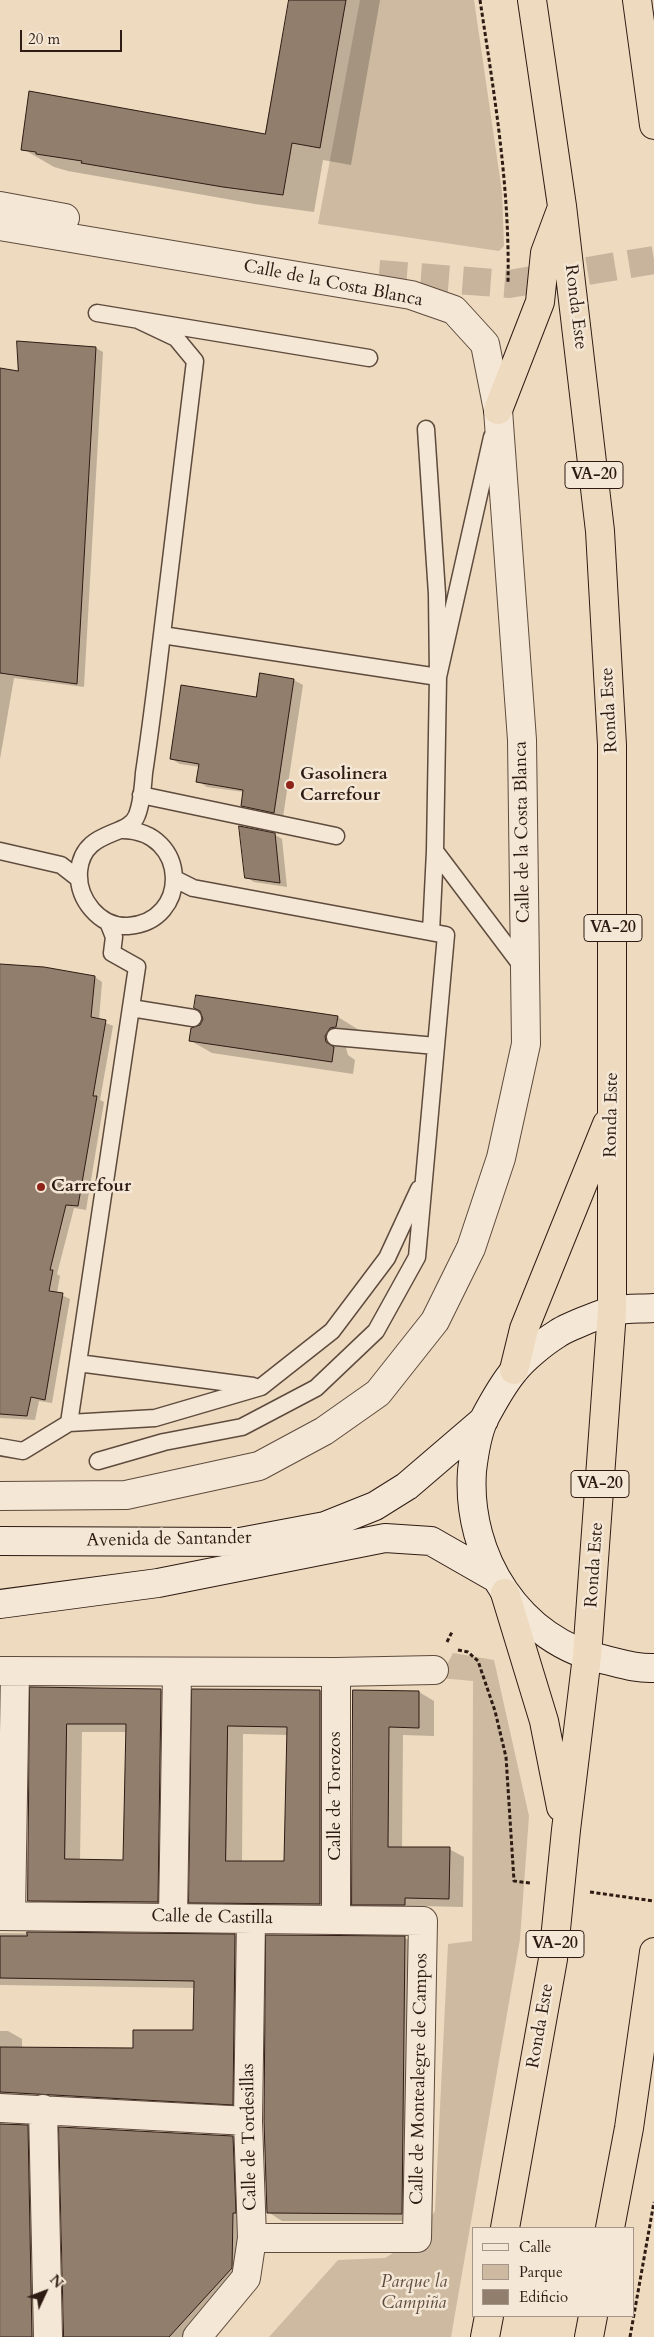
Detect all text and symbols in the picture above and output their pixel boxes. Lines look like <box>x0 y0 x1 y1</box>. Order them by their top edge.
scale bar <box>22 20 125 52</box>
text: 20 m <box>28 29 60 49</box>
street label: Calle de la Costa Blanca <box>242 256 424 312</box>
street label: Ronda Este <box>559 263 591 351</box>
road number: VA-20 <box>565 462 623 488</box>
street label: Ronda Este <box>597 667 623 753</box>
street label: Calle de la Costa Blanca <box>511 741 535 923</box>
place label: Gasolinera Carrefour <box>300 764 388 806</box>
marker: Gasolinera Carrefour <box>284 779 296 791</box>
road number: VA-20 <box>584 914 642 941</box>
street label: Ronda Este <box>600 1072 624 1158</box>
place label: Carrefour <box>51 1176 131 1198</box>
marker: Carrefour <box>35 1181 47 1193</box>
road number: VA-20 <box>571 1470 629 1498</box>
street label: Ronda Este <box>581 1522 609 1608</box>
street label: Avenida de Santander <box>86 1528 252 1552</box>
street label: Calle de Torozos <box>325 1731 347 1861</box>
street label: Calle de Castilla <box>151 1906 273 1930</box>
road number: VA-20 <box>526 1930 584 1958</box>
street label: Calle de Montealegre de Campos <box>407 1953 433 2205</box>
street label: Ronda Este <box>523 1982 559 2070</box>
street label: Calle de Tordesillas <box>238 2063 262 2211</box>
legend <box>472 2227 634 2317</box>
text: Calle <box>519 2237 551 2257</box>
text: Parque <box>519 2262 563 2282</box>
north arrow <box>20 2267 70 2317</box>
text: N <box>45 2271 67 2292</box>
park label: Parque la Campiña <box>381 2272 447 2314</box>
text: Edificio <box>519 2287 568 2307</box>

